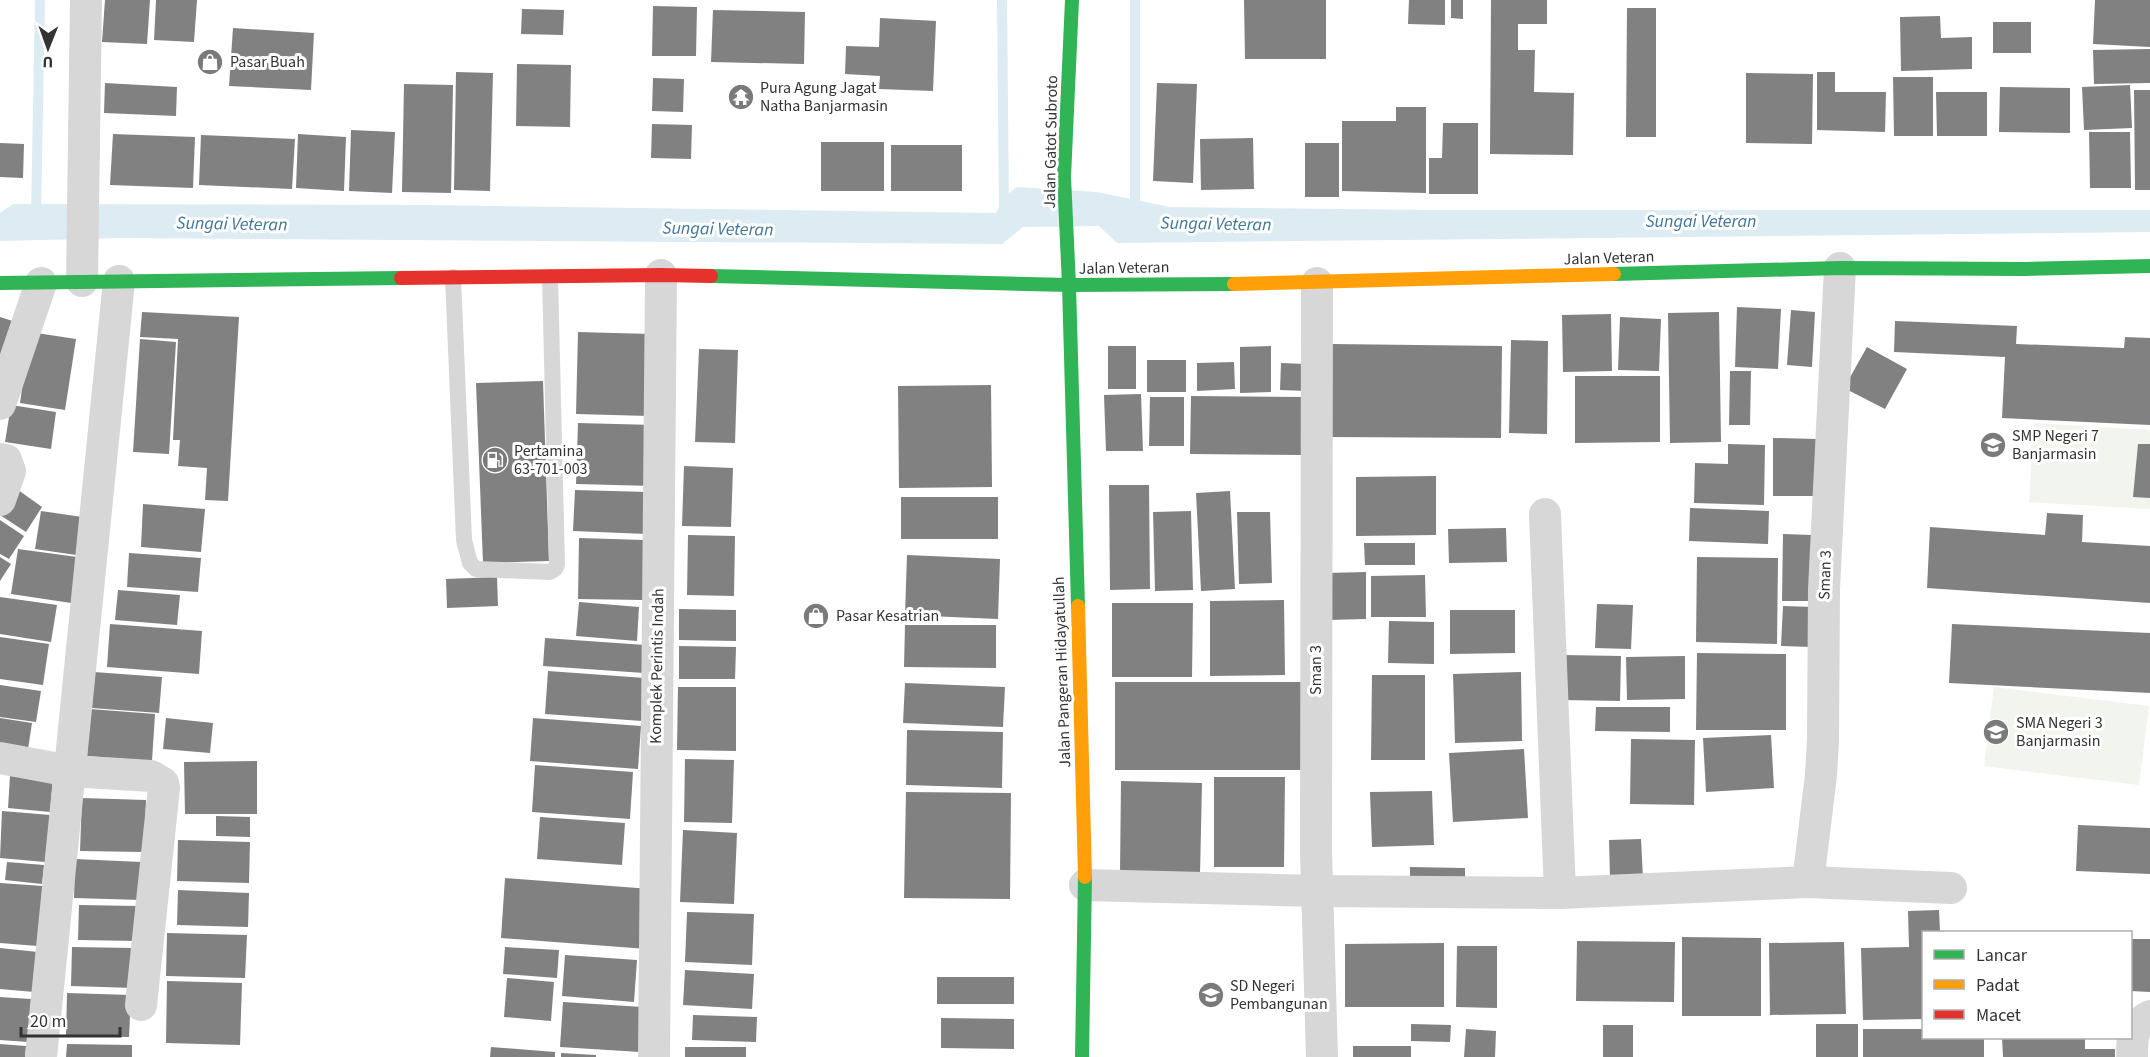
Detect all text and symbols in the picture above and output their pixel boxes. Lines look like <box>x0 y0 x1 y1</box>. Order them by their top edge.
north arrow <box>18 18 78 78</box>
shop icon: Pasar Buah <box>195 47 225 77</box>
text: U <box>42 51 53 73</box>
place label: Pasar Buah <box>230 51 305 73</box>
street label: Jalan Gatot Subroto <box>1039 75 1063 209</box>
place label: Pura Agung Jagat Natha Banjarmasin <box>760 77 888 117</box>
temple icon: Pura Agung Jagat Natha Banjarmasin <box>726 82 756 112</box>
water label: Sungai Veteran <box>1645 209 1757 234</box>
water label: Sungai Veteran <box>176 211 288 237</box>
water label: Sungai Veteran <box>1160 211 1272 237</box>
water label: Sungai Veteran <box>662 216 774 242</box>
street label: Jalan Veteran <box>1563 245 1655 271</box>
street label: Jalan Veteran <box>1078 256 1170 280</box>
place label: SMP Negeri 7 Banjarmasin <box>2012 425 2099 465</box>
school or university icon: SMP Negeri 7 Banjarmasin <box>1978 430 2008 460</box>
place label: Pertamina 63-701-003 <box>514 440 588 480</box>
fuel station icon: Pertamina 63-701-003 <box>480 445 510 475</box>
street label: Sman 3 <box>1813 550 1837 600</box>
street label: Jalan Pangeran Hidayatullah <box>1048 576 1076 768</box>
street label: Komplek Perintis Indah <box>645 588 669 744</box>
shop icon: Pasar Kesatrian <box>801 601 831 631</box>
place label: Pasar Kesatrian <box>836 605 939 627</box>
street label: Sman 3 <box>1305 645 1327 695</box>
place label: SMA Negeri 3 Banjarmasin <box>2016 712 2103 752</box>
school or university icon: SMA Negeri 3 Banjarmasin <box>1981 717 2011 747</box>
legend <box>1922 931 2132 1039</box>
text: Lancar <box>1976 943 2028 968</box>
text: Padat <box>1976 973 2019 998</box>
place label: SD Negeri Pembangunan <box>1230 975 1328 1015</box>
school or university icon: SD Negeri Pembangunan <box>1196 980 1226 1010</box>
scale bar <box>21 1000 120 1038</box>
text: Macet <box>1976 1003 2021 1028</box>
text: 20 m <box>30 1009 66 1034</box>

